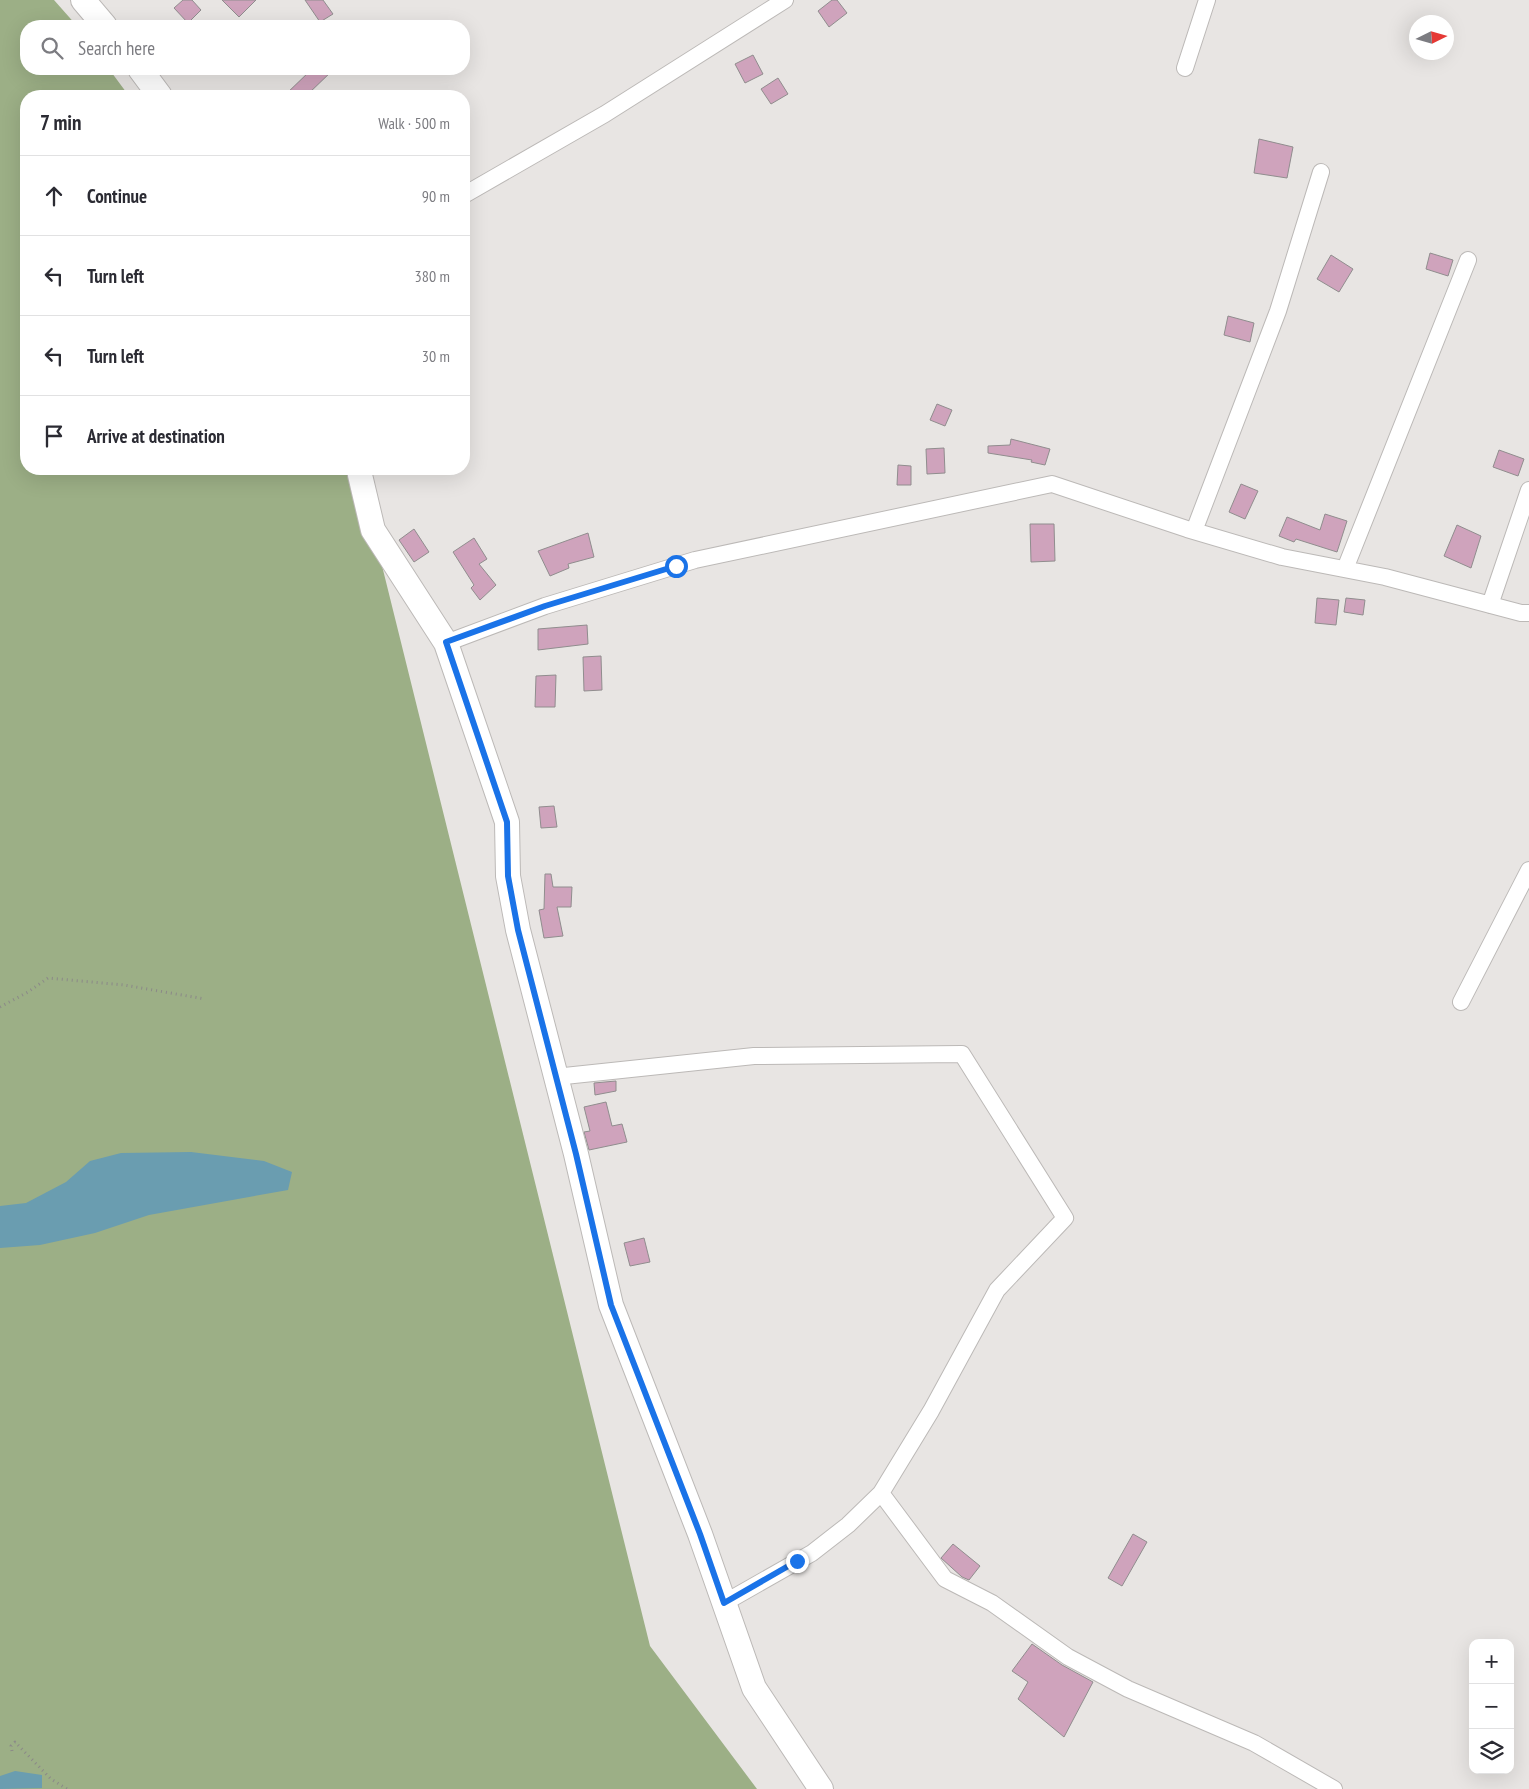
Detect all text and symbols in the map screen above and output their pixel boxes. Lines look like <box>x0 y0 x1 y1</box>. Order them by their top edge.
north arrow <box>1409 15 1454 60</box>
search box <box>20 20 470 75</box>
icon: search <box>38 34 66 62</box>
text: Search here <box>78 36 155 60</box>
text: 7 min <box>40 109 82 136</box>
text: Walk · 500 m <box>378 113 450 133</box>
icon: ahead <box>40 182 68 210</box>
text: Continue <box>87 184 147 208</box>
text: 90 m <box>422 186 450 206</box>
icon: left <box>40 262 68 290</box>
text: Turn left <box>87 264 144 288</box>
text: 380 m <box>415 266 450 286</box>
icon: left <box>40 342 68 370</box>
text: Turn left <box>87 344 144 368</box>
text: 30 m <box>422 346 450 366</box>
icon: arrive <box>40 422 68 450</box>
text: Arrive at destination <box>87 424 225 448</box>
route start <box>665 555 688 578</box>
route end <box>786 1550 809 1573</box>
map controls <box>1469 1639 1514 1774</box>
button: + <box>1469 1639 1514 1684</box>
button: − <box>1469 1684 1514 1729</box>
button: layers <box>1469 1729 1514 1774</box>

